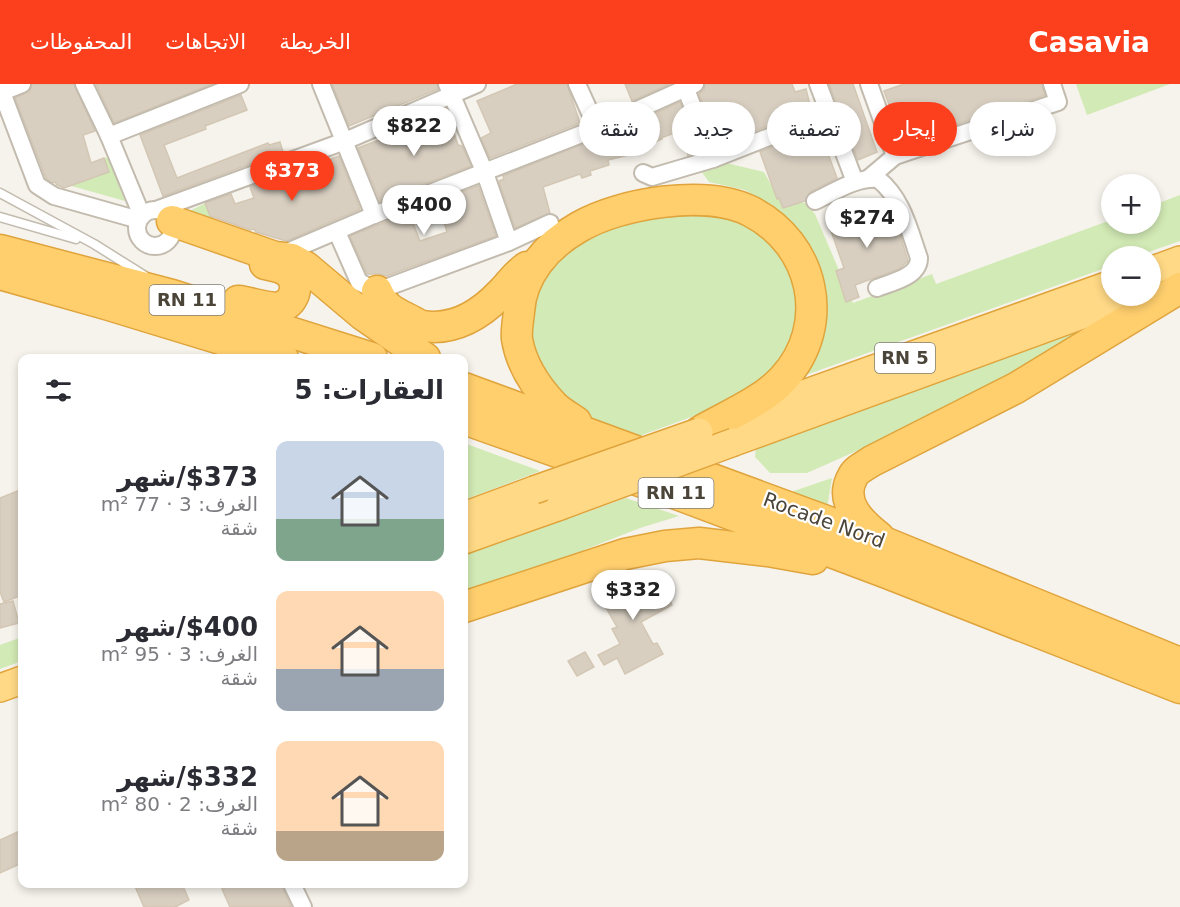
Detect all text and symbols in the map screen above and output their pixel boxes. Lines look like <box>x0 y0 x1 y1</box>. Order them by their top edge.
text: Casavia <box>1028 26 1150 59</box>
text: المحفوظات <box>30 30 132 54</box>
text: الاتجاهات <box>165 30 246 54</box>
text: الخريطة <box>279 30 351 54</box>
chip: شقة <box>579 102 660 156</box>
chip: جديد <box>672 102 755 156</box>
chip: تصفية <box>767 102 861 156</box>
chip: إيجار <box>873 102 957 156</box>
chip: شراء <box>969 102 1056 156</box>
pin: $822 <box>378 106 450 157</box>
text: $822 <box>386 113 442 137</box>
pin: $373 <box>256 151 328 202</box>
text: $373 <box>264 158 320 182</box>
map controls <box>1101 174 1161 306</box>
button: + <box>1101 174 1161 234</box>
pin: $400 <box>388 185 460 236</box>
text: $400 <box>396 192 452 216</box>
pin: $274 <box>831 198 903 249</box>
text: $274 <box>839 205 895 229</box>
button: − <box>1101 246 1161 306</box>
road number: RN 11 <box>150 285 225 315</box>
road number: RN 5 <box>875 343 935 373</box>
icon: filters <box>42 374 75 407</box>
text: العقارات: 5 <box>295 375 444 405</box>
text: $373/شهر <box>117 462 258 492</box>
icon: home <box>324 465 396 537</box>
road number: RN 11 <box>638 478 714 508</box>
street label: Rocade Nord <box>760 487 888 553</box>
text: الغرف: 3 · 77 m² <box>101 492 258 516</box>
text: شقة <box>220 516 258 540</box>
pin: $332 <box>597 570 669 621</box>
text: $332 <box>605 577 661 601</box>
text: $400/شهر <box>117 612 258 642</box>
icon: home <box>324 615 396 687</box>
text: الغرف: 3 · 95 m² <box>101 642 258 666</box>
text: شقة <box>220 666 258 690</box>
text: $332/شهر <box>117 762 258 792</box>
icon: home <box>324 765 396 837</box>
text: الغرف: 2 · 80 m² <box>101 792 258 816</box>
text: شقة <box>220 816 258 840</box>

